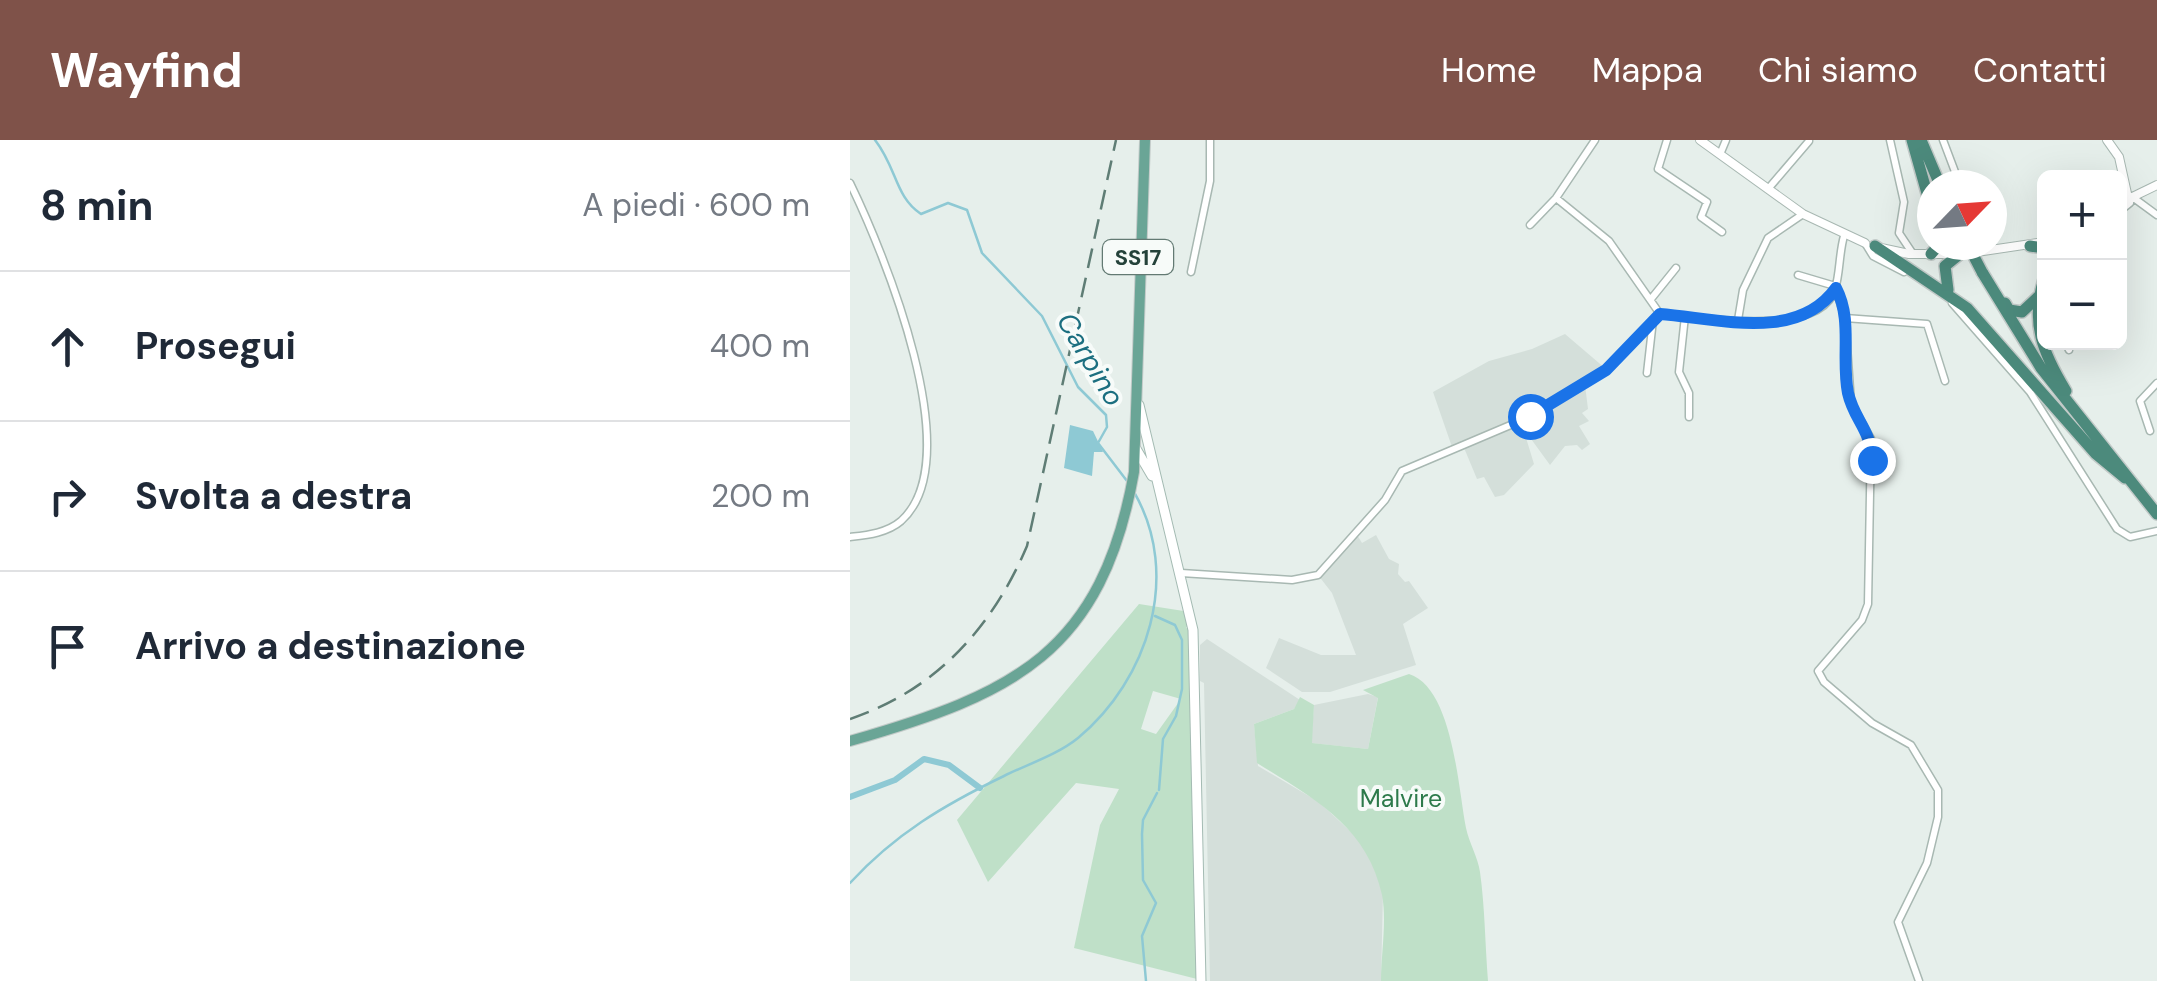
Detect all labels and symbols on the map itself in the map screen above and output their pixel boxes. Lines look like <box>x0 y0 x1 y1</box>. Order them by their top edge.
north arrow <box>1917 170 2007 260</box>
road number: SS17 <box>1103 240 1173 274</box>
water label: Carpino <box>1048 306 1133 413</box>
route start <box>1508 394 1554 440</box>
route end <box>1850 438 1896 484</box>
park label: Malvire <box>1360 782 1442 815</box>

